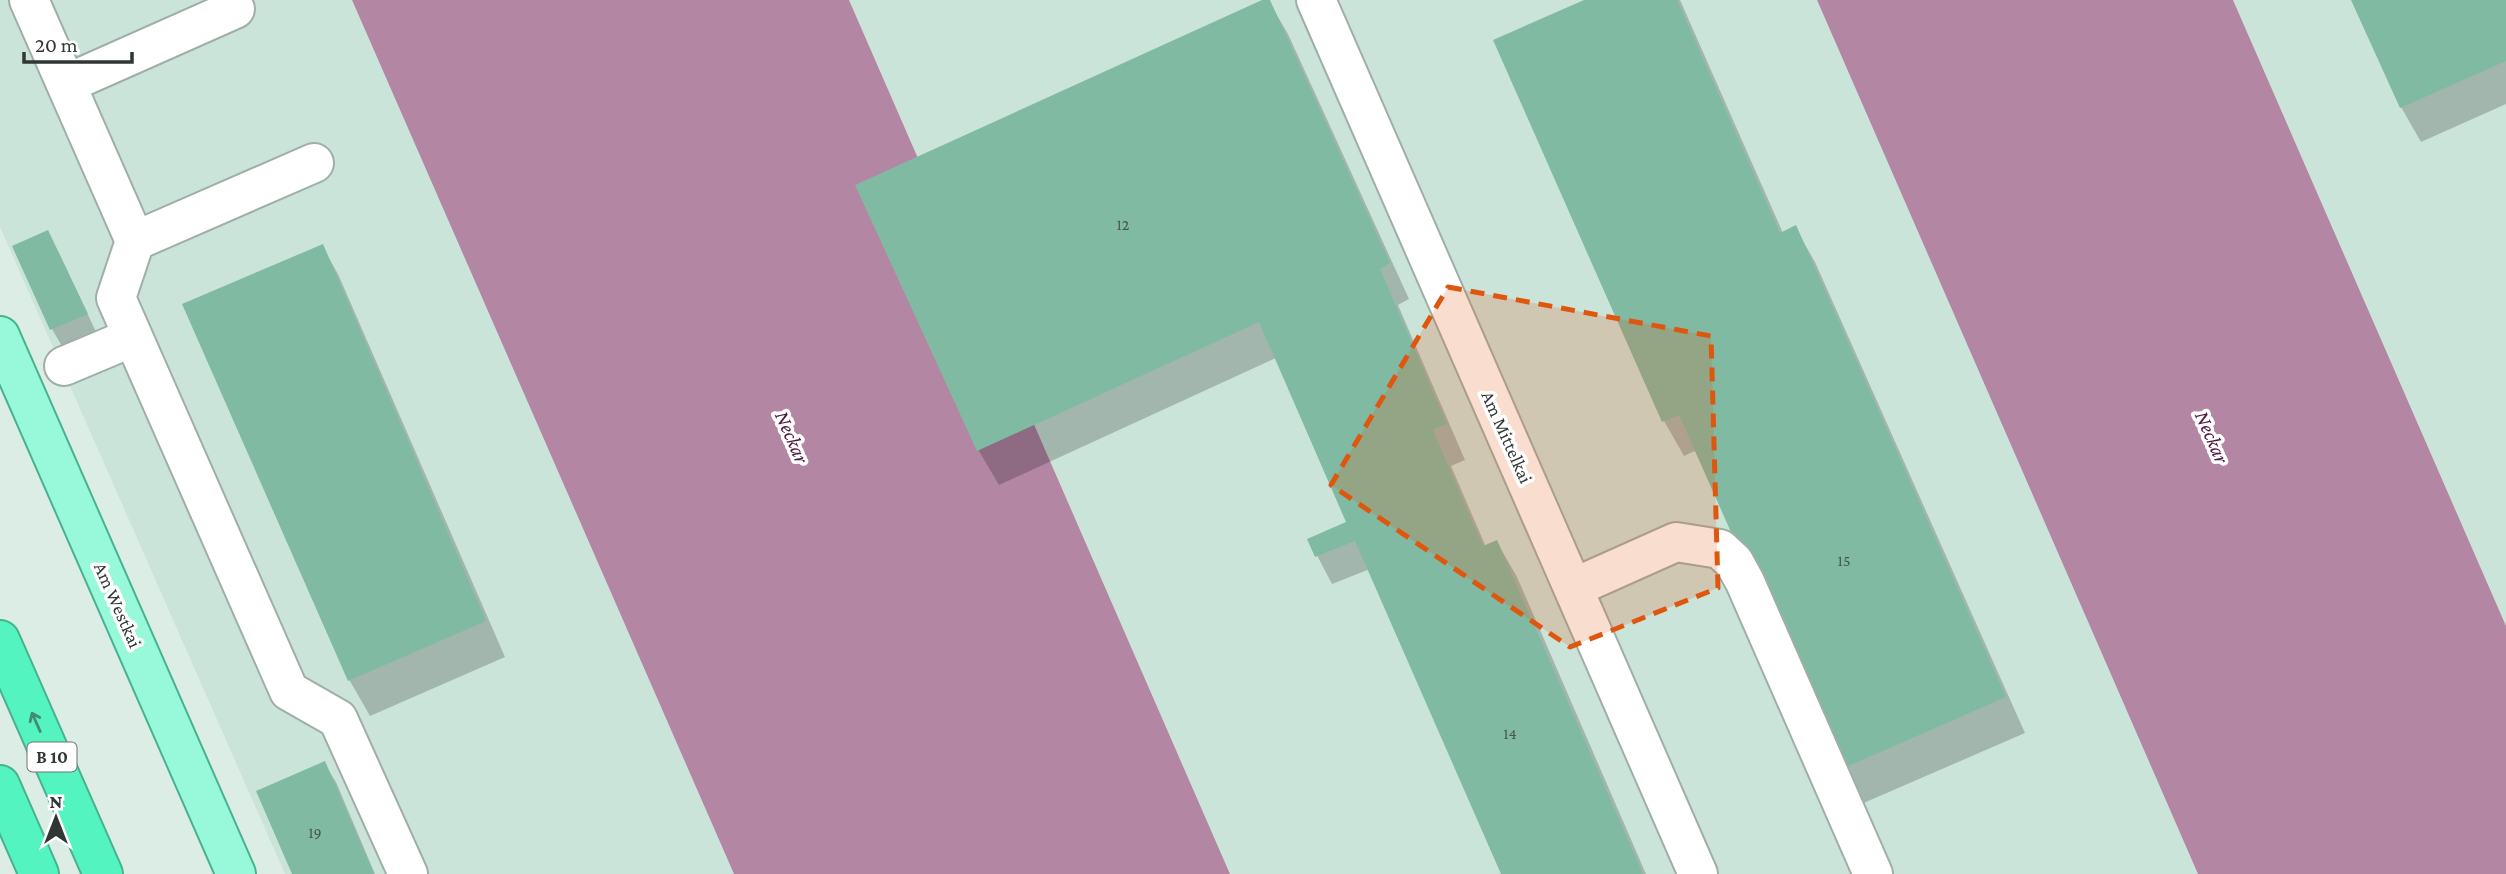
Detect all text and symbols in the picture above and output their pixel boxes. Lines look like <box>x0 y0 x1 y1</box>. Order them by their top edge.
scale bar <box>24 21 133 65</box>
text: 20 m <box>35 33 78 57</box>
house number: 12 <box>1117 216 1130 233</box>
street label: Am Mittelkai <box>1477 388 1537 486</box>
water label: Neckar <box>770 407 814 468</box>
water label: Neckar <box>2190 407 2234 468</box>
house number: 15 <box>1838 552 1850 569</box>
street label: Am Westkai <box>90 559 146 651</box>
one-way arrow <box>29 712 42 733</box>
house number: 14 <box>1503 725 1517 742</box>
road number: B 10 <box>28 742 76 772</box>
north arrow <box>21 783 91 853</box>
text: N <box>50 791 63 812</box>
house number: 19 <box>308 824 322 841</box>

